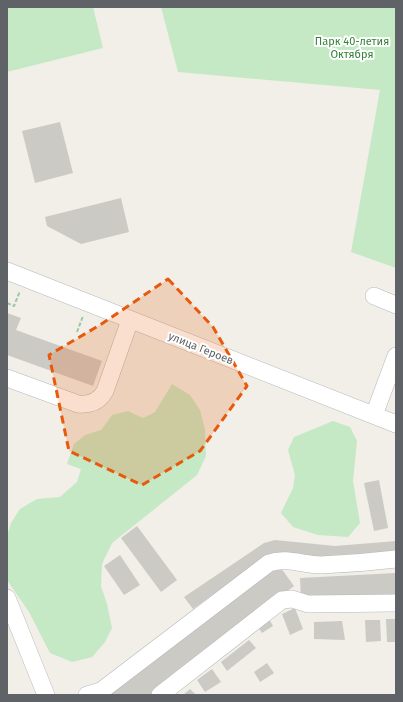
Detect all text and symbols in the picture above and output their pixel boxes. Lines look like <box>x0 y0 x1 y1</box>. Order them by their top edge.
park label: Парк 40-летия Октября <box>315 35 389 61</box>
street label: улица Героев <box>166 329 235 367</box>

